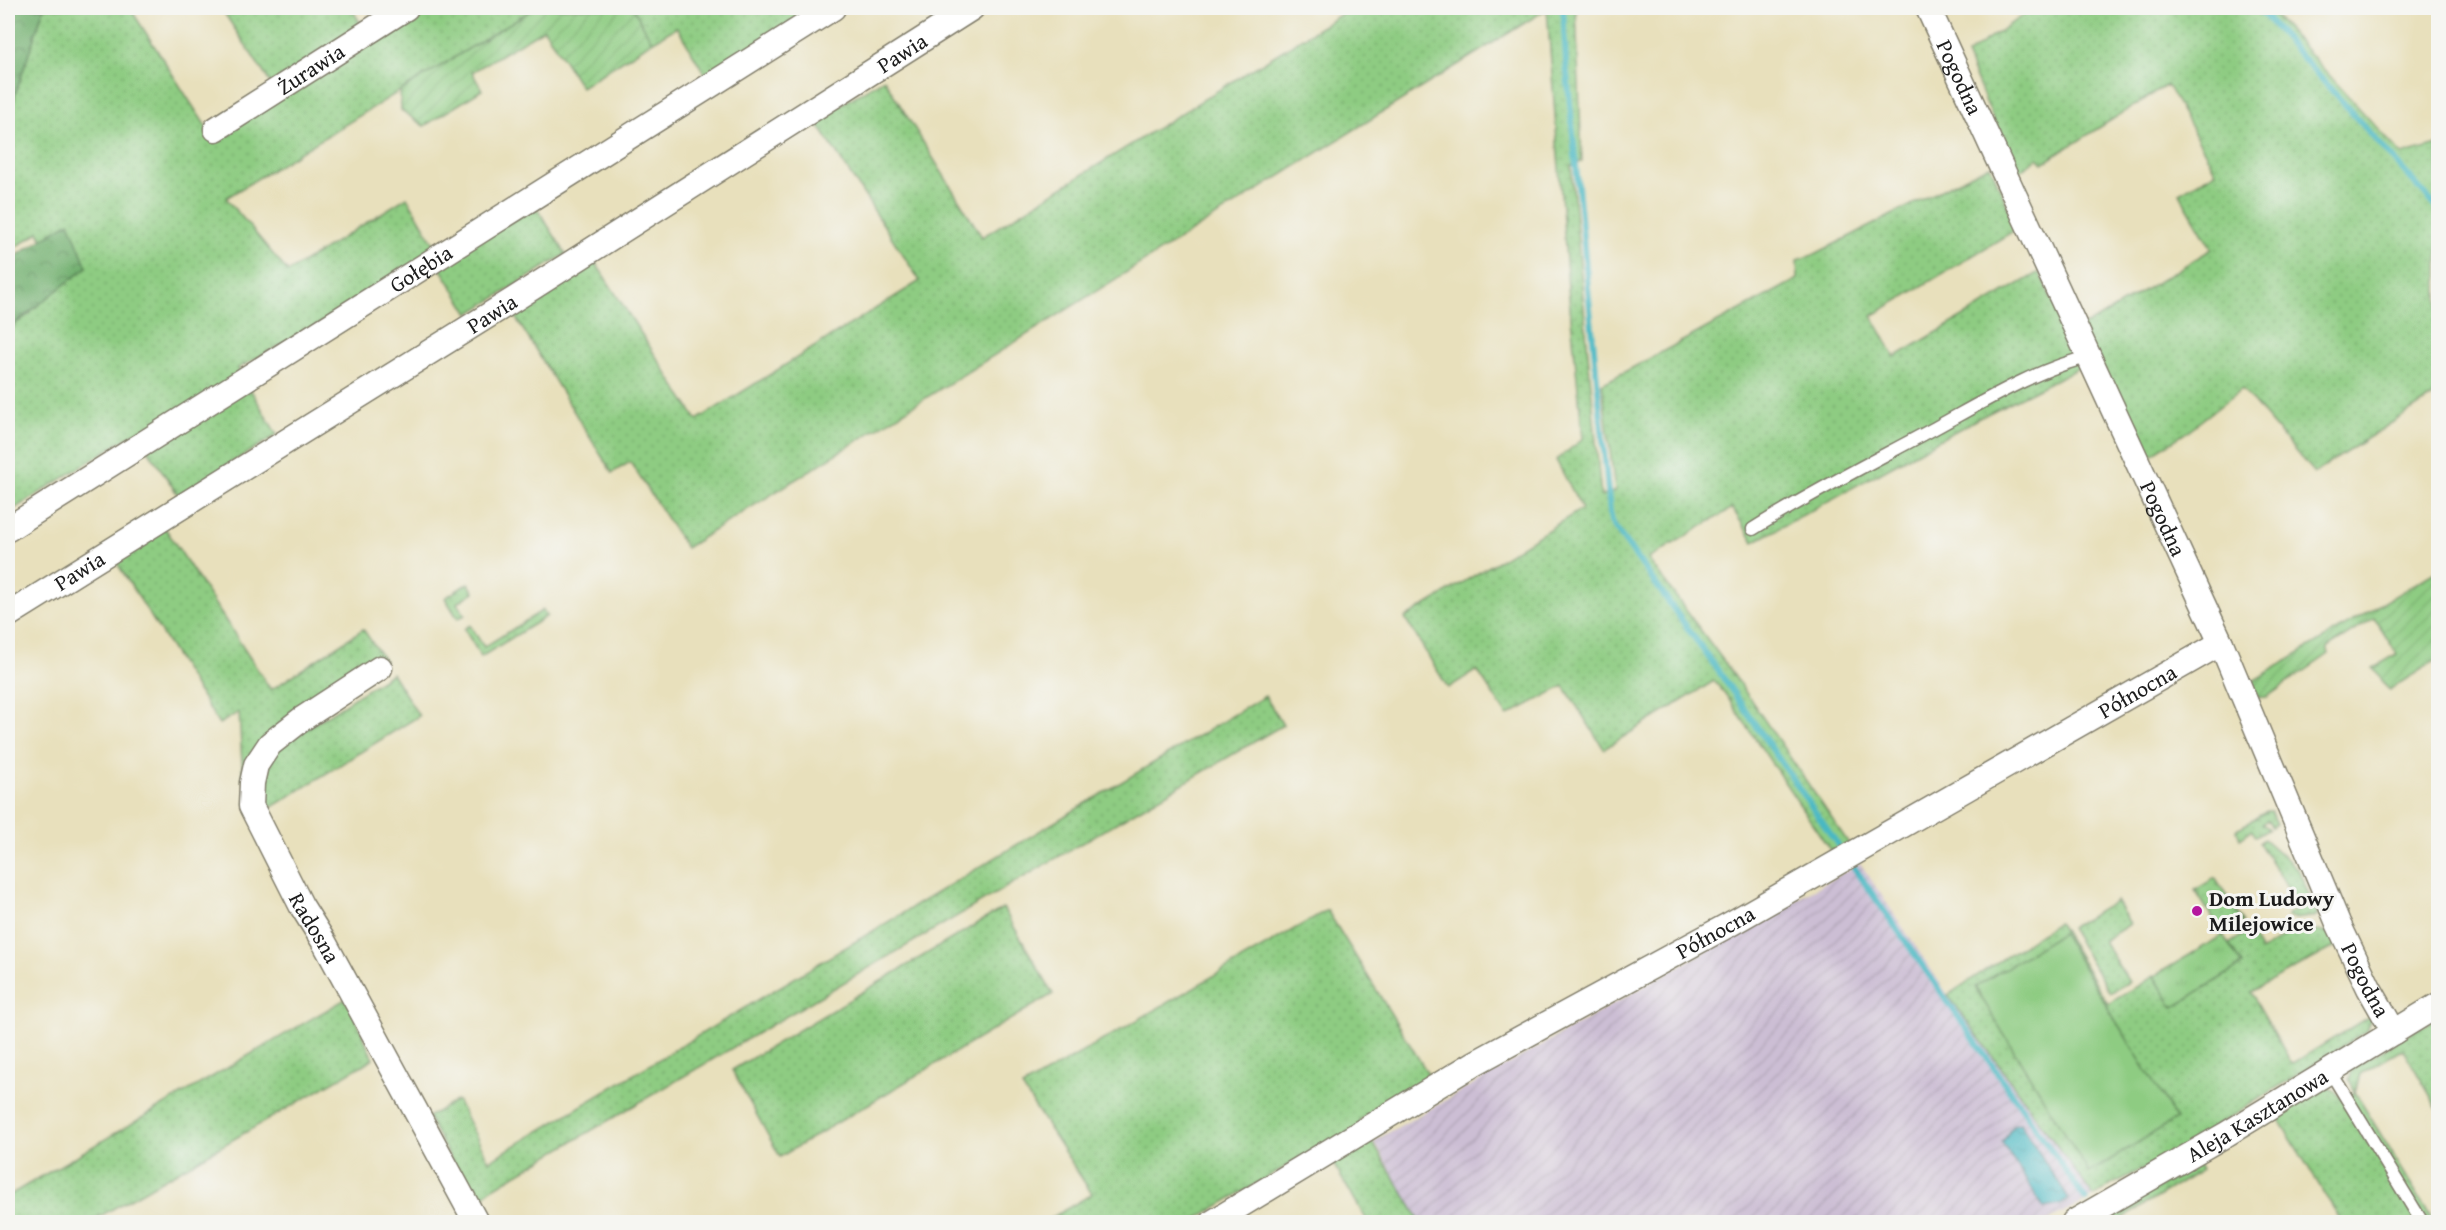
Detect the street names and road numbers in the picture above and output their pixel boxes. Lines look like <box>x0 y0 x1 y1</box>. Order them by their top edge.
street label: Pawia <box>870 24 934 81</box>
street label: Pogodna <box>1929 34 1991 120</box>
street label: Żurawia <box>270 35 351 102</box>
street label: Gołębia <box>383 236 459 300</box>
street label: Pawia <box>460 285 524 341</box>
street label: Pogodna <box>2132 475 2195 562</box>
street label: Pawia <box>48 542 111 598</box>
street label: Północna <box>2092 656 2183 726</box>
street label: Radosna <box>281 887 349 969</box>
street label: Północna <box>1670 897 1761 967</box>
street label: Pogodna <box>2334 937 2399 1023</box>
street label: Aleja Kasztanowa <box>2180 1060 2334 1170</box>

